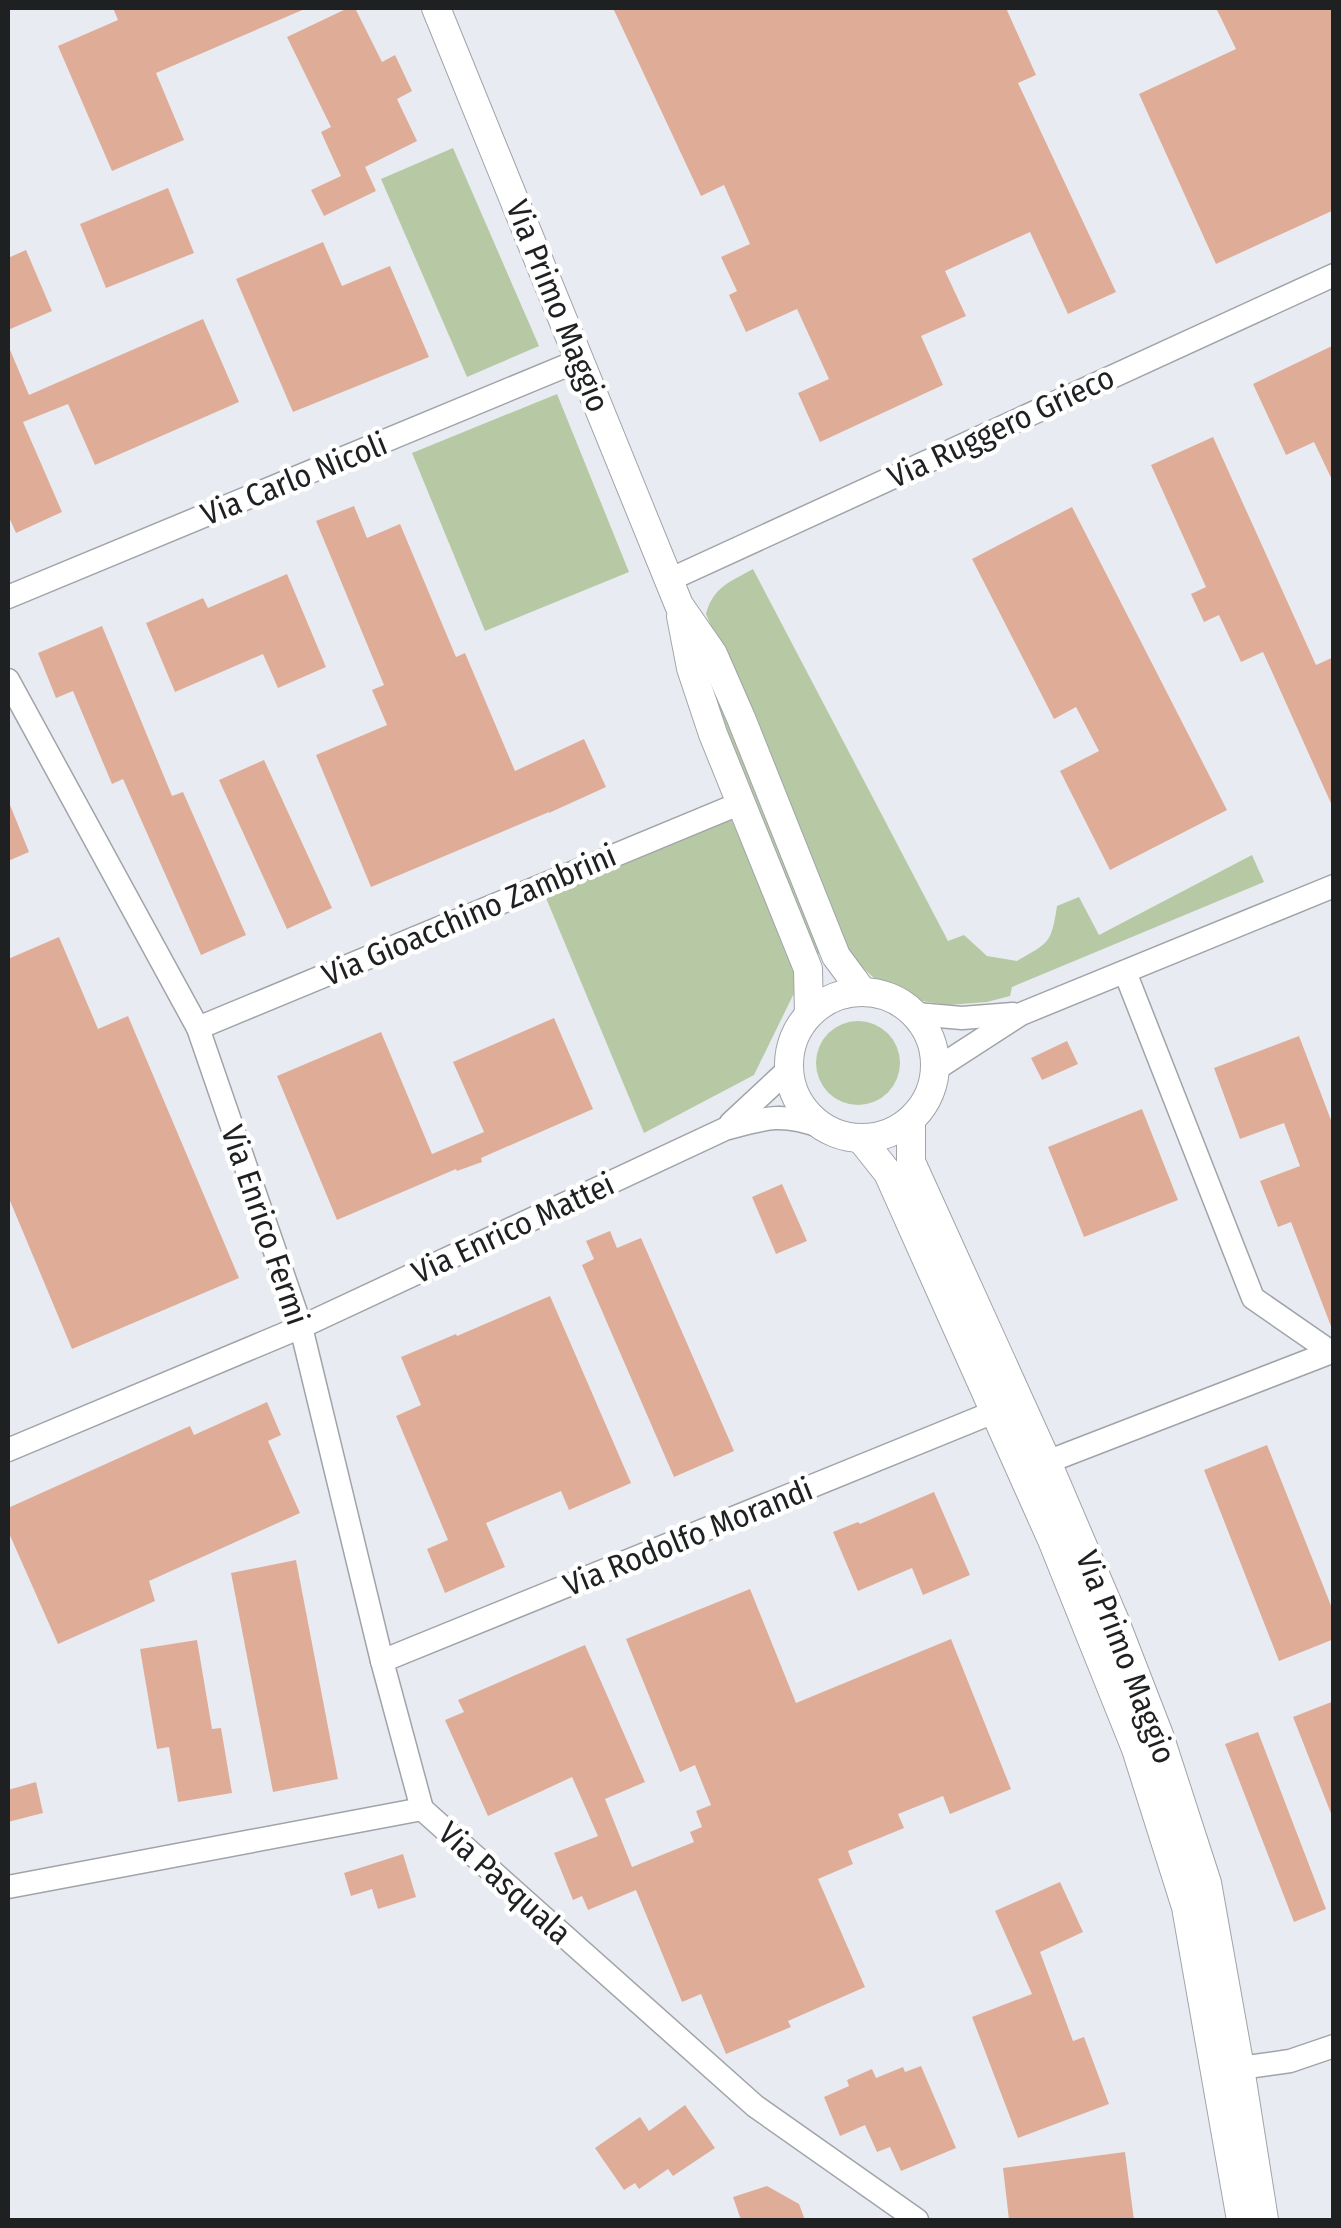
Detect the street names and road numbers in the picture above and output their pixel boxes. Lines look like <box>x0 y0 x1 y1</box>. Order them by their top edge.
street label: Via Primo Maggio <box>498 195 618 417</box>
street label: Via Ruggero Grieco <box>882 358 1120 496</box>
street label: Via Carlo Nicoli <box>196 425 392 533</box>
street label: Via Gioacchino Zambrini <box>317 836 621 994</box>
street label: Via Enrico Fermi <box>213 1120 317 1330</box>
street label: Via Enrico Mattei <box>406 1165 620 1291</box>
street label: Via Rodolfo Morandi <box>558 1470 818 1604</box>
street label: Via Primo Maggio <box>1068 1545 1184 1769</box>
street label: Via Pasquala <box>431 1814 579 1952</box>

